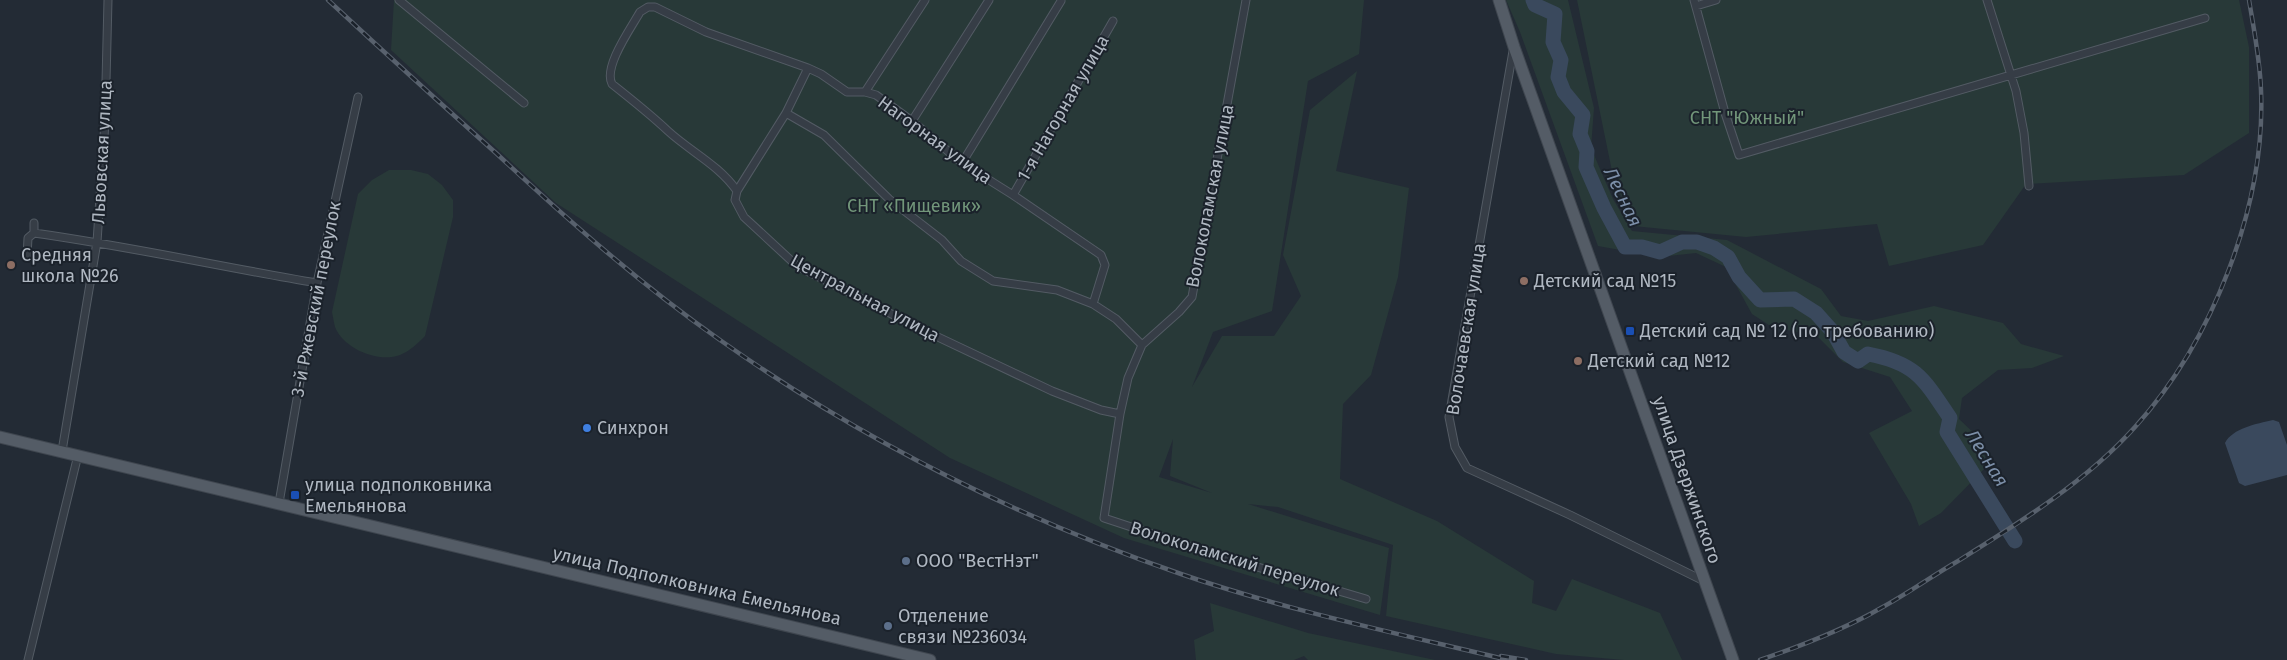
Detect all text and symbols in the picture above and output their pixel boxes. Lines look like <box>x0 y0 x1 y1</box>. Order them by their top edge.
street label: 1-я Нагорная улица <box>1012 31 1114 185</box>
street label: Львовская улица <box>87 79 117 225</box>
street label: Нагорная улица <box>874 91 996 189</box>
street label: Волоколамская улица <box>1181 103 1239 289</box>
park label: СНТ "Южный" <box>1690 107 1804 129</box>
water label: Лесная <box>1598 163 1647 231</box>
park label: СНТ «Пищевик» <box>847 195 981 217</box>
street label: 3-й Ржевский переулок <box>286 199 346 399</box>
street label: Волочаевская улица <box>1442 241 1490 417</box>
place label: Средняя школа №26 <box>21 244 118 287</box>
street label: Центральная улица <box>787 249 943 347</box>
marker: Средняя школа №26 <box>5 259 17 271</box>
place label: Детский сад №15 <box>1533 270 1676 292</box>
marker: Детский сад №15 <box>1518 275 1530 287</box>
place label: Детский сад № 12 (по требованию) <box>1639 320 1934 342</box>
marker: Детский сад № 12 (по требованию) <box>1624 325 1636 337</box>
place label: Детский сад №12 <box>1587 350 1730 372</box>
marker: Детский сад №12 <box>1572 355 1584 367</box>
street label: улица Дзержинского <box>1648 393 1726 567</box>
place label: Синхрон <box>597 417 669 439</box>
marker: Синхрон <box>581 422 593 434</box>
water label: Лесная <box>1960 424 2014 491</box>
place label: улица подполковника Емельянова <box>305 474 492 517</box>
marker: улица подполковника Емельянова <box>289 489 301 501</box>
street label: Волоколамский переулок <box>1128 517 1343 602</box>
street label: улица Подполковника Емельянова <box>551 542 843 630</box>
place label: ООО "ВестНэт" <box>916 550 1039 572</box>
marker: ООО "ВестНэт" <box>900 555 912 567</box>
place label: Отделение связи №236034 <box>898 605 1028 648</box>
marker: Отделение связи №236034 <box>882 620 894 632</box>

